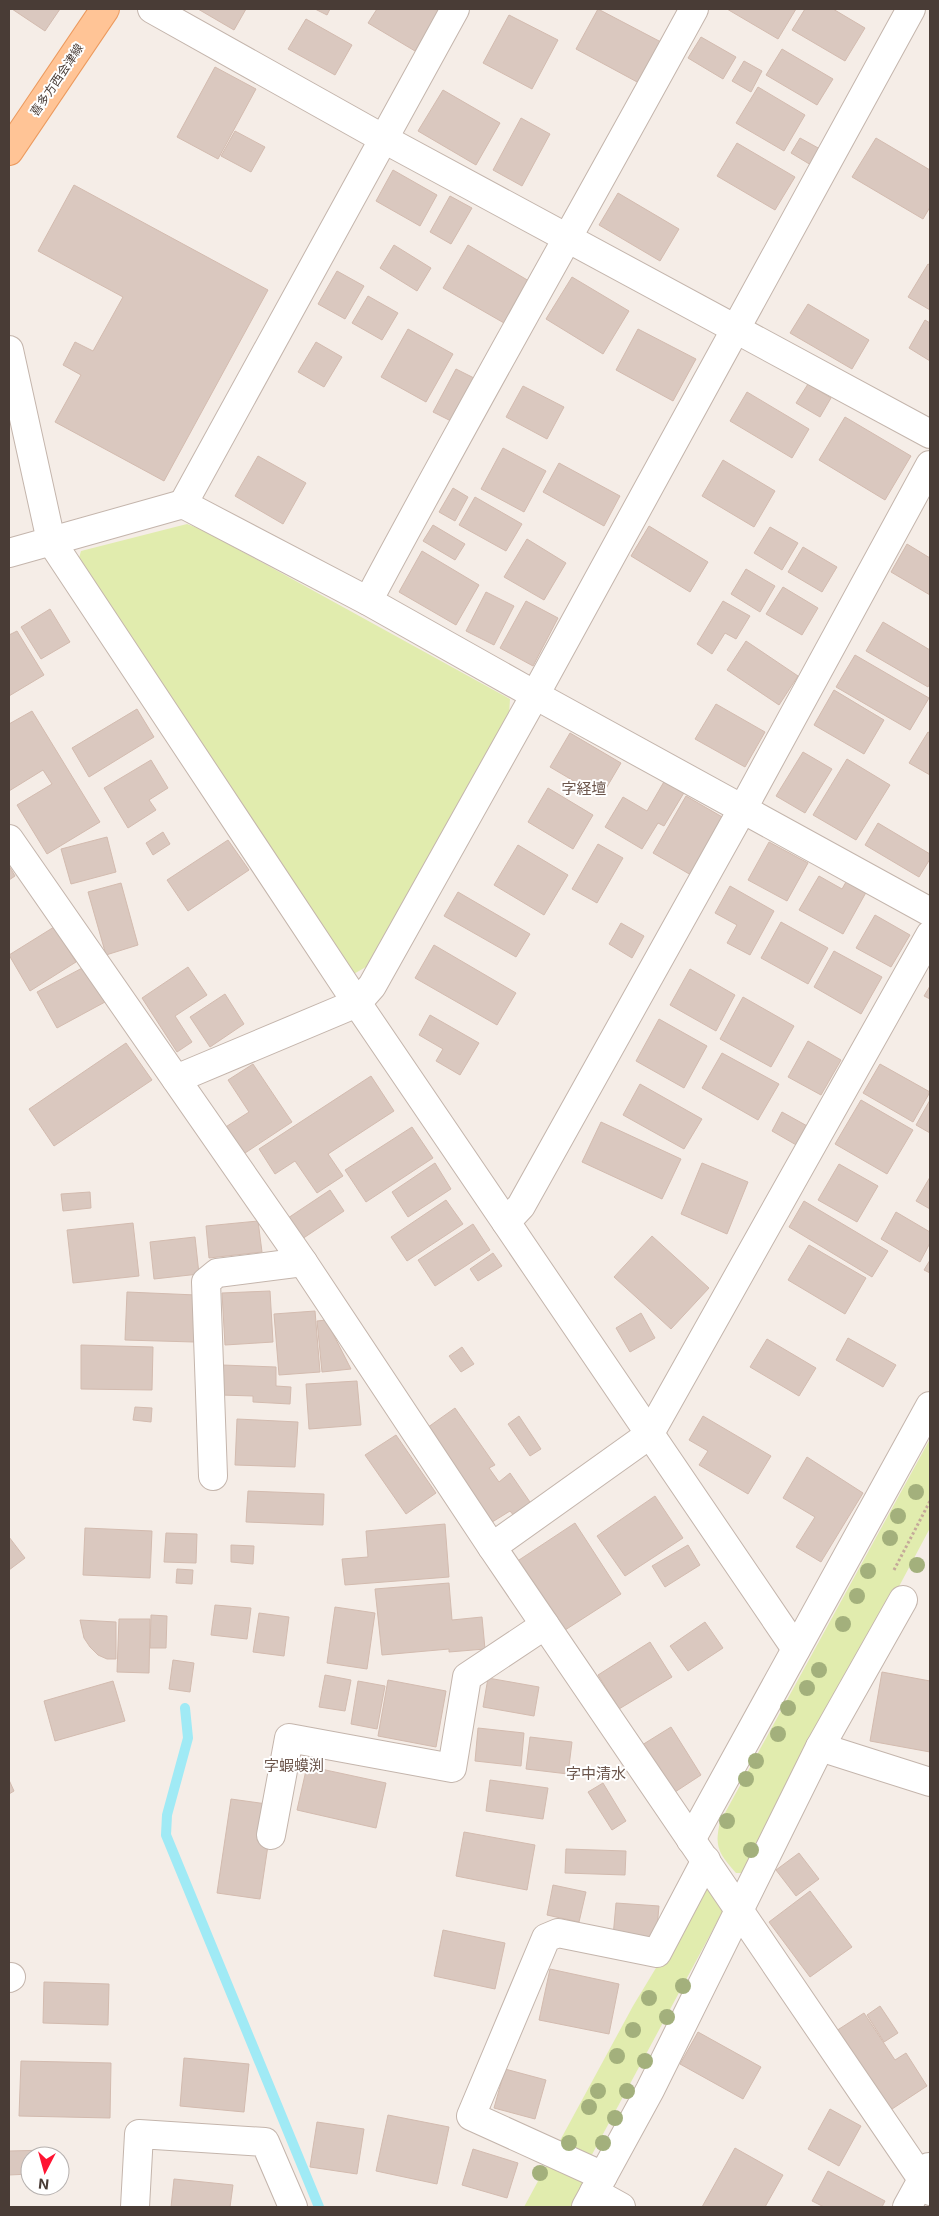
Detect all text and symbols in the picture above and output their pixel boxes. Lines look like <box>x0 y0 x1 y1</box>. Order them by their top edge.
street label: 喜多方西会津線 <box>27 41 86 119</box>
district label: 字経壇 <box>561 779 607 798</box>
district label: 字蝦蟆渕 <box>264 1756 324 1775</box>
district label: 字中清水 <box>566 1764 626 1783</box>
north arrow <box>20 2146 70 2196</box>
text: N <box>37 2175 50 2193</box>

